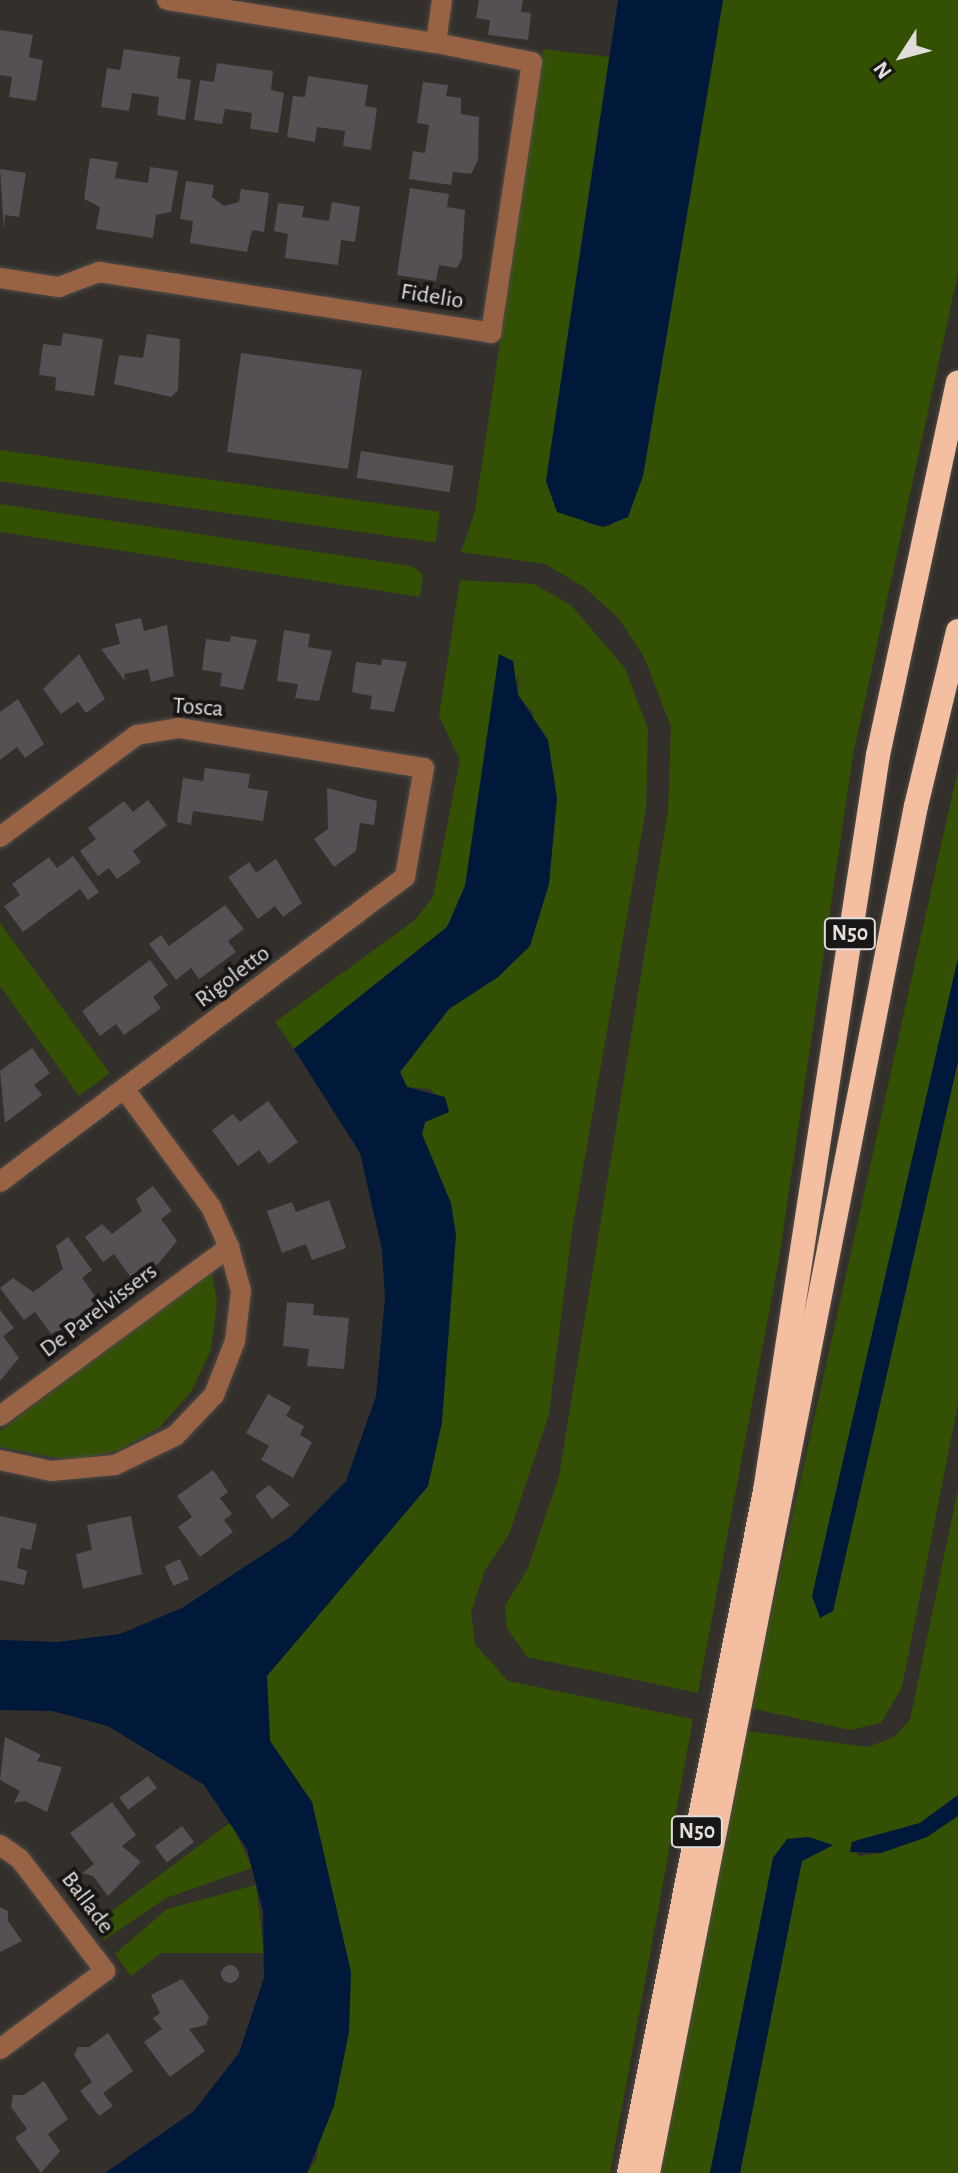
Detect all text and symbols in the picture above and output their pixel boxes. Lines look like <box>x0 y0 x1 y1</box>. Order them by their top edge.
north arrow <box>862 16 942 96</box>
text: N <box>869 57 896 83</box>
street label: Fidelio <box>399 278 465 316</box>
street label: Tosca <box>172 692 224 724</box>
road number: N50 <box>822 916 878 952</box>
street label: Rigoletto <box>190 940 276 1014</box>
street label: De Parelvissers <box>35 1258 163 1364</box>
road number: N50 <box>669 1814 725 1850</box>
street label: Ballade <box>54 1866 120 1940</box>

